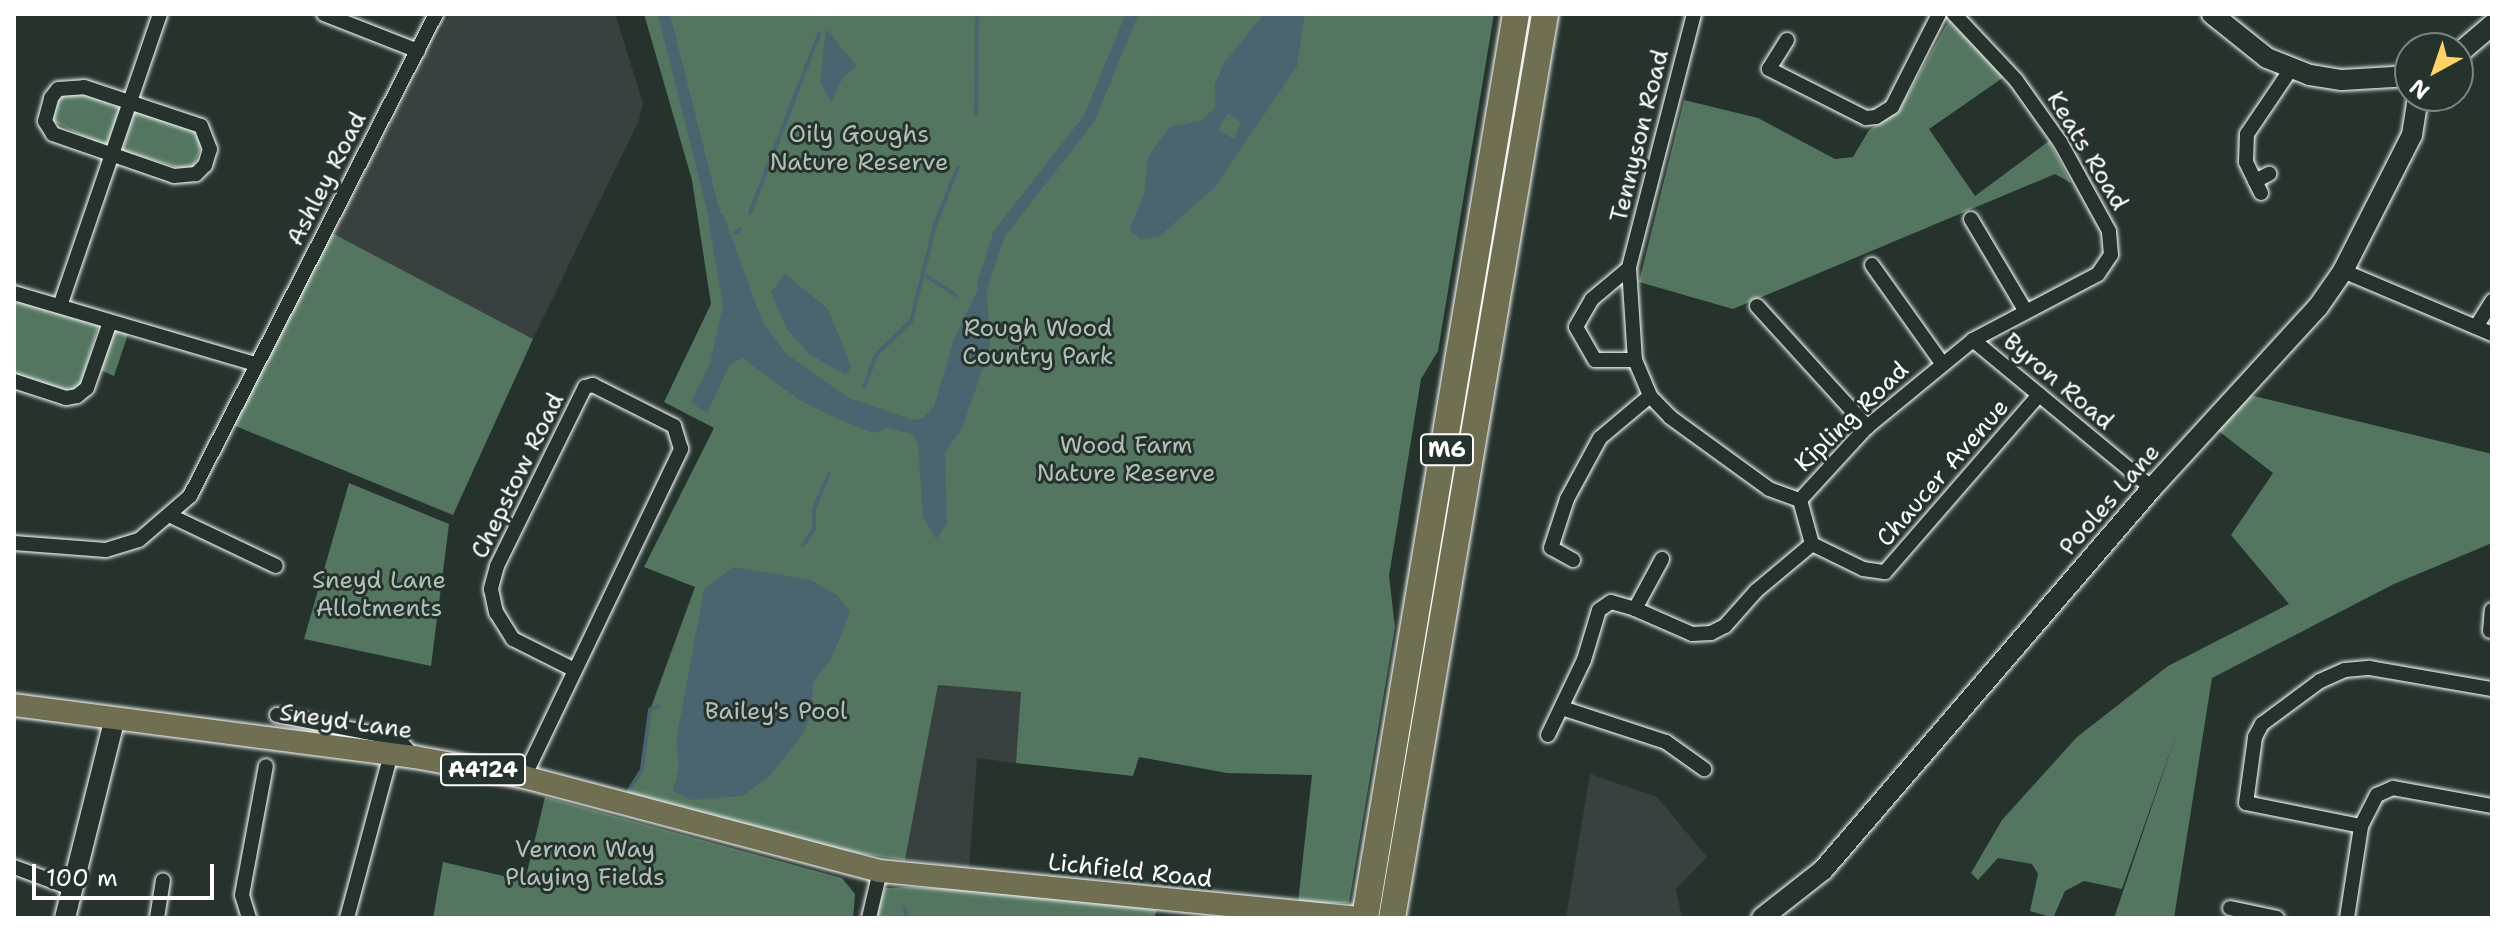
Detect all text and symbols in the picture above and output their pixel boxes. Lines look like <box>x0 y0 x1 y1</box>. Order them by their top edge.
north arrow <box>2394 32 2474 112</box>
street label: Tennyson Road <box>1605 47 1675 225</box>
text: N <box>2404 73 2436 106</box>
street label: Keats Road <box>2040 86 2134 216</box>
street label: Ashley Road <box>281 107 373 251</box>
park label: Oily Goughs Nature Reserve <box>769 121 949 177</box>
park label: Rough Wood Country Park <box>962 315 1114 371</box>
street label: Byron Road <box>1997 328 2119 436</box>
street label: Kipling Road <box>1789 356 1915 478</box>
street label: Chepstow Road <box>466 389 570 563</box>
street label: Chaucer Avenue <box>1871 393 2015 553</box>
park label: Wood Farm Nature Reserve <box>1036 432 1216 488</box>
road number: M6 <box>1419 432 1475 468</box>
street label: Pooles Lane <box>2054 438 2166 562</box>
park label: Sneyd Lane Allotments <box>312 567 446 623</box>
street label: Sneyd Lane <box>278 698 414 746</box>
park label: Bailey's Pool <box>705 698 847 726</box>
road number: A4124 <box>439 752 527 788</box>
park label: Vernon Way Playing Fields <box>505 836 665 892</box>
scale bar <box>36 848 218 898</box>
street label: Lichfield Road <box>1046 848 1214 894</box>
text: 100 m <box>46 862 118 894</box>

